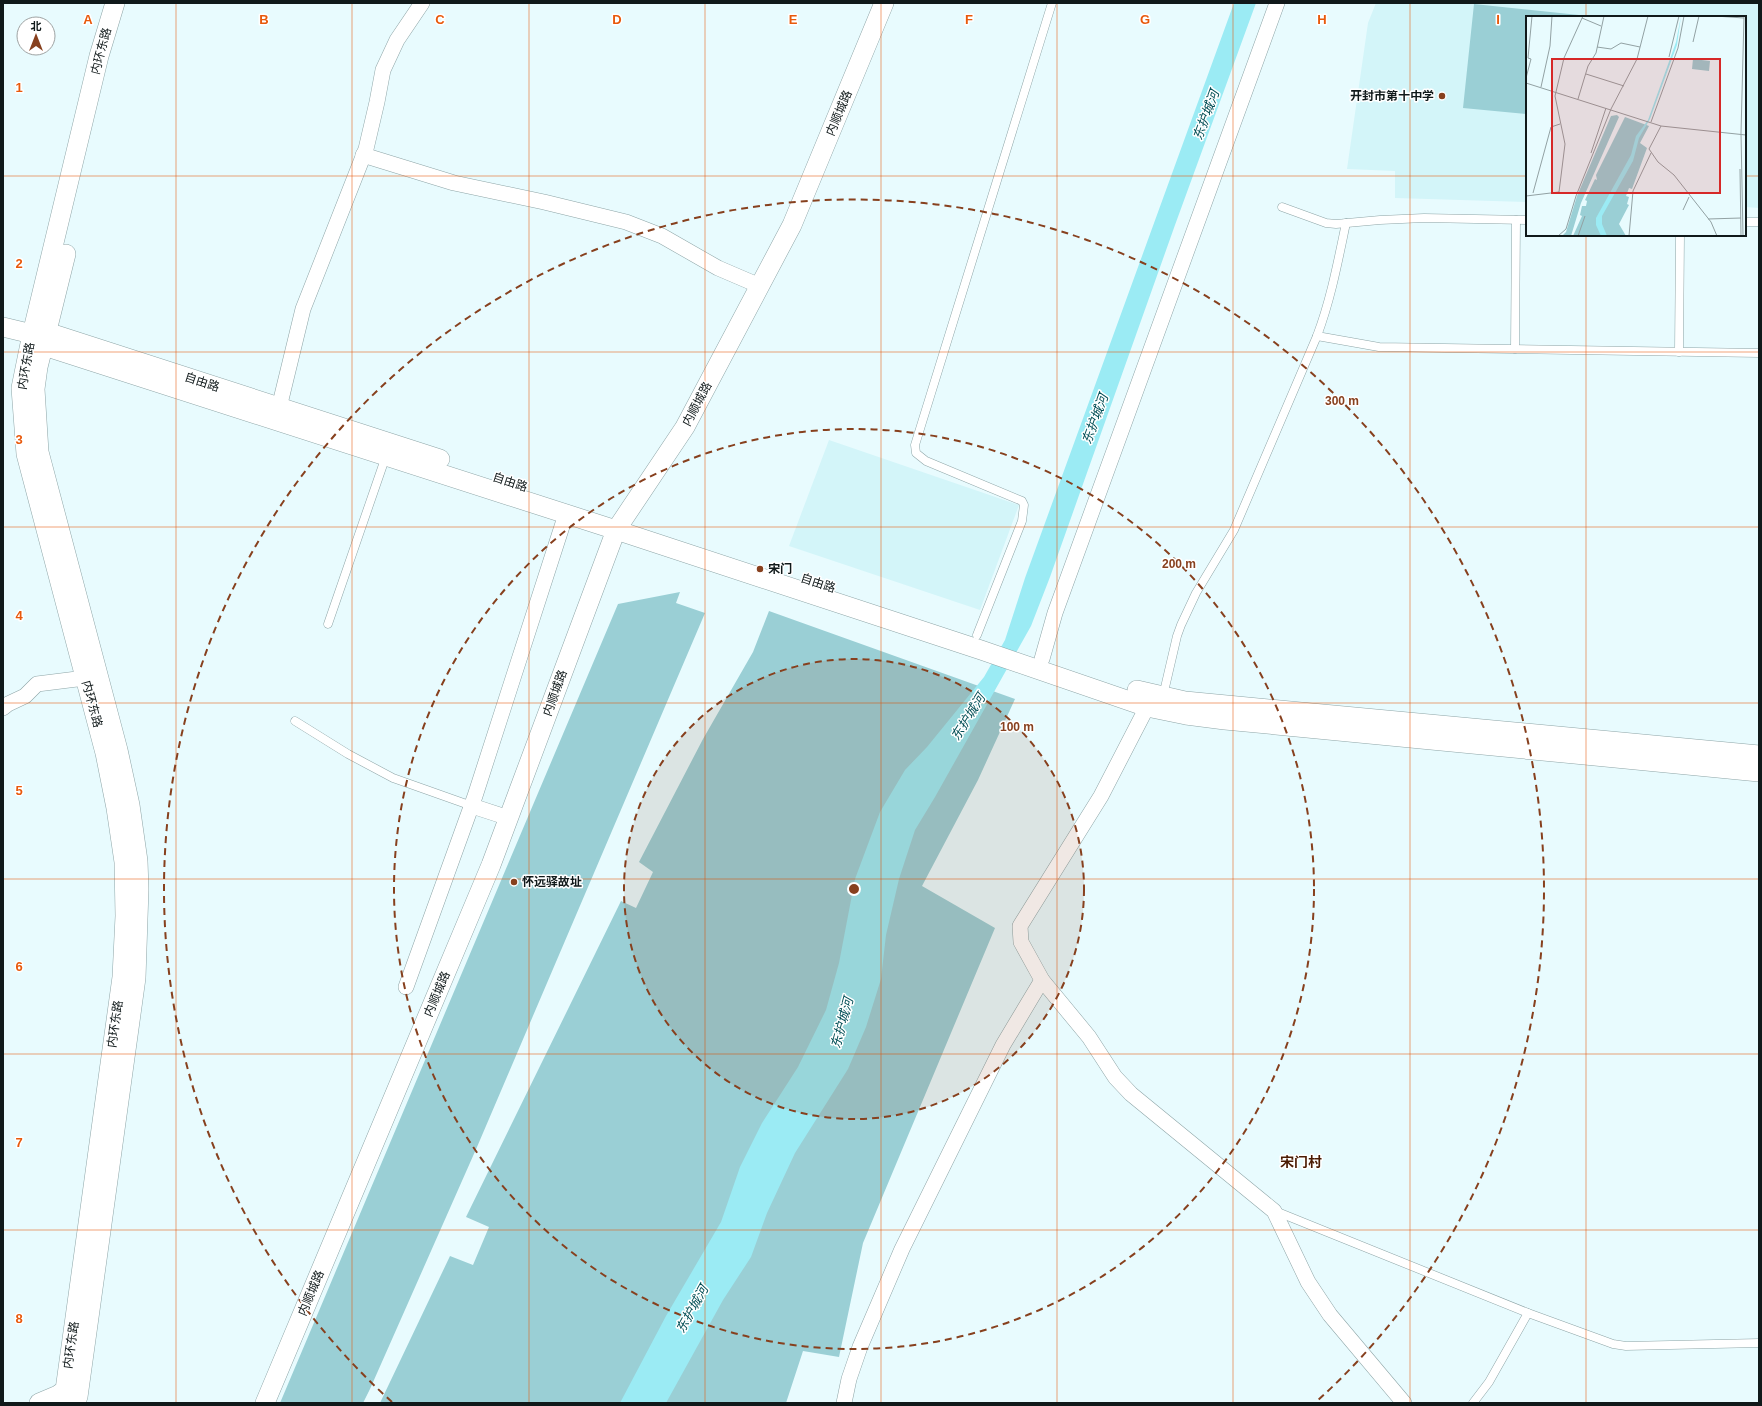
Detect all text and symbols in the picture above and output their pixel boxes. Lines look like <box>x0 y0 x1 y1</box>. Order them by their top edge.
text: A <box>83 12 93 27</box>
text: B <box>259 12 269 27</box>
text: C <box>435 12 445 27</box>
text: D <box>612 12 622 27</box>
text: E <box>789 12 798 27</box>
text: F <box>965 12 973 27</box>
text: G <box>1140 12 1150 27</box>
text: H <box>1317 12 1327 27</box>
text: I <box>1496 12 1500 27</box>
north arrow <box>16 16 56 56</box>
inset map <box>1526 16 1746 236</box>
text: 北 <box>31 20 42 32</box>
street label: 内环东路 <box>88 26 114 76</box>
text: 1 <box>15 80 23 95</box>
water label: 东护城河 <box>1190 85 1223 142</box>
street label: 内顺城路 <box>823 88 855 138</box>
place label: 开封市第十中学 <box>1350 89 1434 103</box>
marker: 开封市第十中学 <box>1437 91 1447 101</box>
text: 2 <box>15 256 23 271</box>
street label: 内环东路 <box>15 341 37 391</box>
street label: 自由路 <box>183 370 221 394</box>
street label: 内顺城路 <box>680 380 714 428</box>
water label: 东护城河 <box>1079 389 1112 446</box>
text: 300 m <box>1325 394 1359 408</box>
text: 3 <box>15 432 23 447</box>
street label: 自由路 <box>491 470 529 494</box>
text: 200 m <box>1162 557 1196 571</box>
place label: 宋门 <box>768 562 792 576</box>
marker: 宋门 <box>755 564 765 574</box>
street label: 自由路 <box>799 571 837 595</box>
text: 4 <box>15 608 23 623</box>
street label: 内顺城路 <box>540 668 570 718</box>
street label: 内环东路 <box>79 679 105 729</box>
water label: 东护城河 <box>948 688 990 743</box>
text: 100 m <box>1000 720 1034 734</box>
text: 5 <box>15 783 23 798</box>
place label: 怀远驿故址 <box>522 875 582 889</box>
marker: 怀远驿故址 <box>509 877 519 887</box>
centre of rings <box>847 882 861 896</box>
text: 6 <box>15 959 23 974</box>
street label: 内顺城路 <box>421 969 453 1019</box>
water label: 东护城河 <box>828 993 857 1050</box>
street label: 内环东路 <box>105 999 125 1049</box>
text: 7 <box>15 1135 23 1150</box>
district label: 宋门村 <box>1280 1154 1322 1170</box>
street label: 内顺城路 <box>295 1268 327 1318</box>
water label: 东护城河 <box>673 1280 713 1335</box>
text: 8 <box>15 1311 23 1326</box>
street label: 内环东路 <box>61 1320 81 1370</box>

